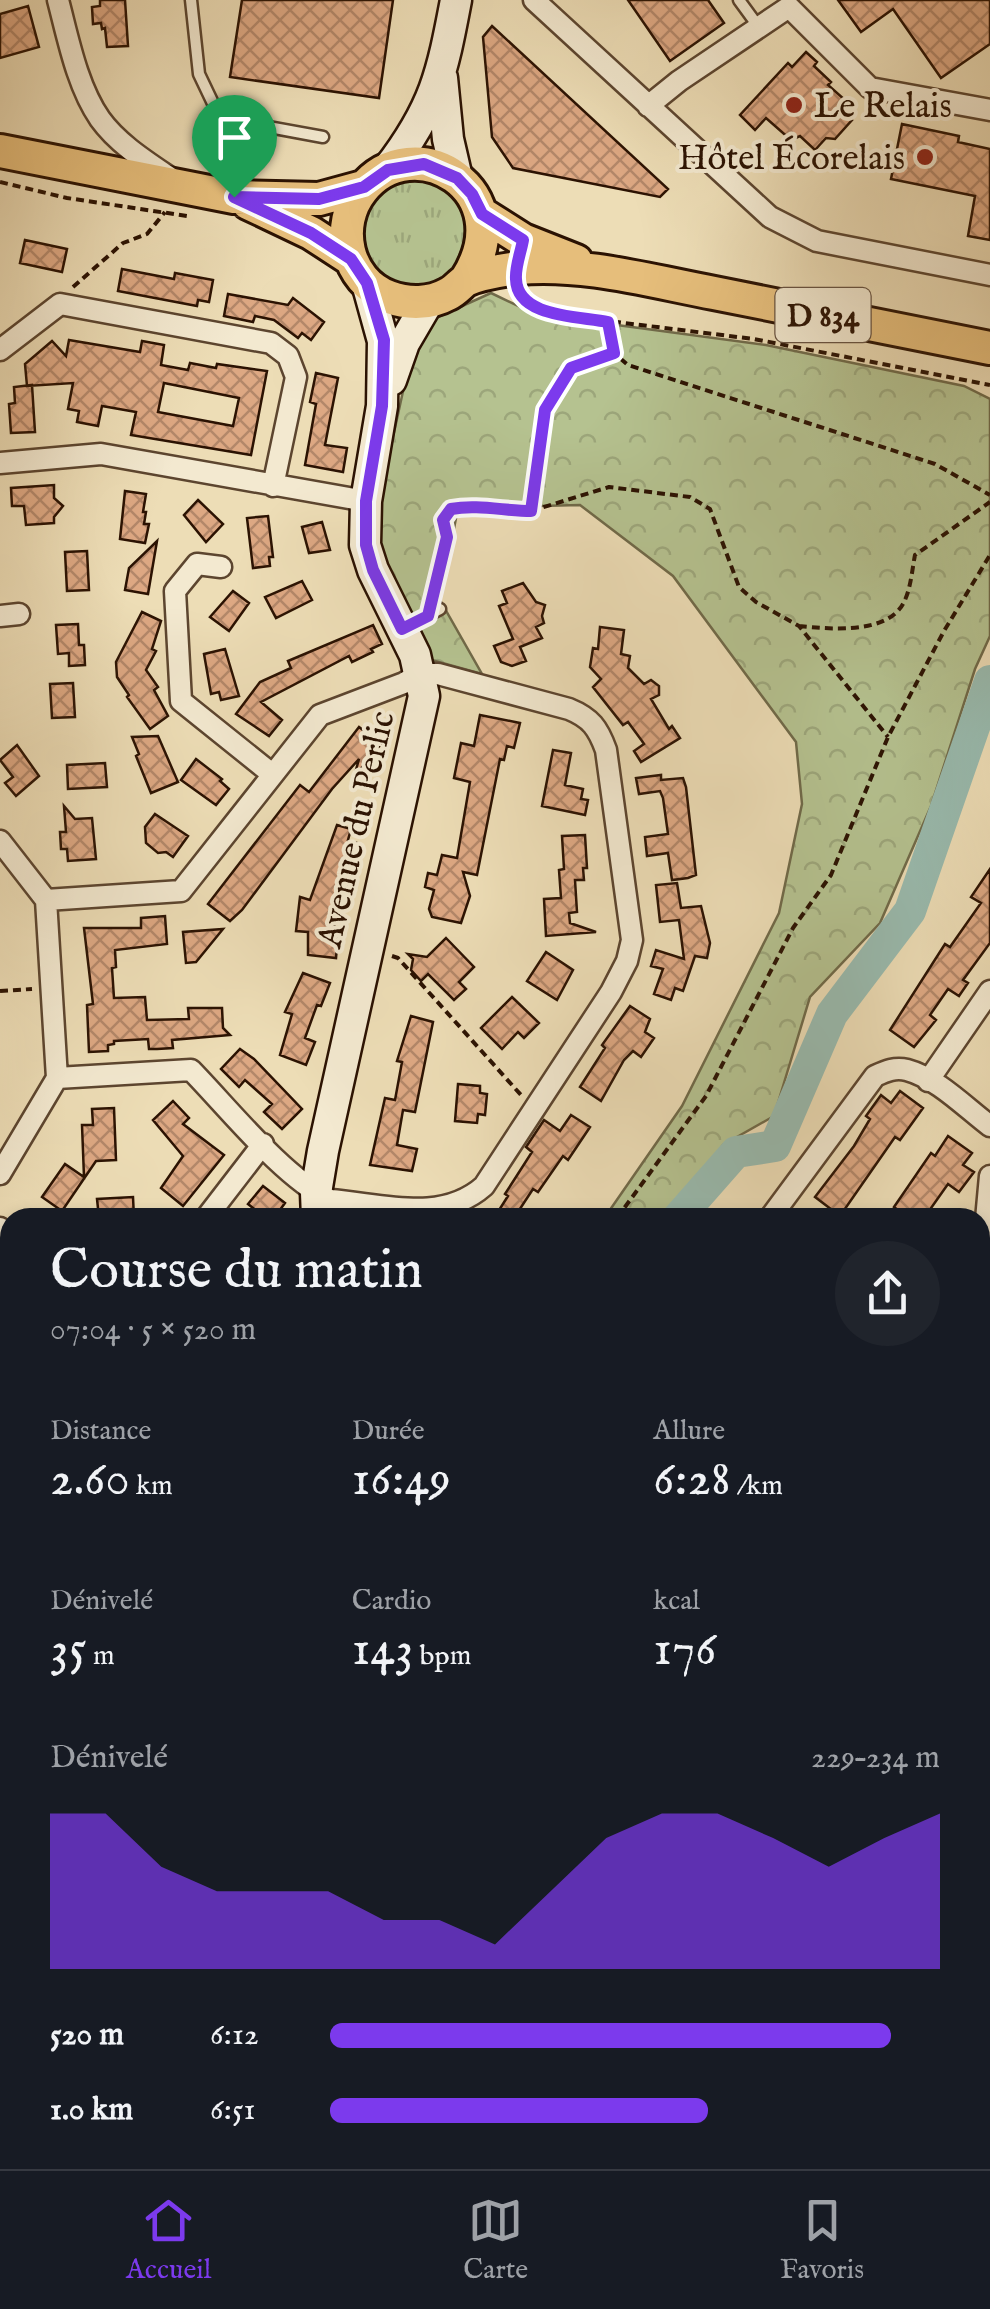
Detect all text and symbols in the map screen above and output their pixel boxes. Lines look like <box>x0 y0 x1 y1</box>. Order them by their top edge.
place label: Le Relais <box>814 85 952 130</box>
marker: Le Relais <box>783 94 805 116</box>
pin <box>192 95 277 198</box>
icon: arrive <box>207 110 262 165</box>
place label: Hôtel Écorelais <box>678 135 905 182</box>
marker: Hôtel Écorelais <box>914 146 936 168</box>
road number: D 834 <box>776 288 870 342</box>
street label: Avenue du Perlic <box>308 707 407 953</box>
text: Course du matin <box>50 1237 423 1307</box>
button: share <box>835 1241 940 1346</box>
text: 07:04 · 5 × 520 m <box>50 1310 256 1351</box>
text: Distance <box>50 1414 151 1449</box>
text: Durée <box>352 1414 425 1449</box>
text: Allure <box>653 1414 725 1449</box>
text: 2.60 <box>50 1449 130 1512</box>
text: 16:49 <box>352 1449 451 1512</box>
text: 6:28 <box>653 1449 731 1512</box>
text: km <box>130 1469 173 1504</box>
text: /km <box>731 1469 783 1504</box>
text: Dénivelé <box>50 1584 153 1619</box>
text: Cardio <box>352 1584 431 1619</box>
text: kcal <box>653 1584 700 1619</box>
text: 35 <box>50 1619 87 1682</box>
text: 143 <box>352 1619 413 1682</box>
text: 176 <box>653 1619 716 1682</box>
text: m <box>87 1639 115 1674</box>
text: bpm <box>413 1639 471 1674</box>
text: Dénivelé <box>50 1738 168 1779</box>
text: 229–234 m <box>811 1738 940 1779</box>
text: 520 m <box>50 2015 124 2056</box>
text: 6:12 <box>210 2015 259 2056</box>
text: 1.0 km <box>50 2090 133 2131</box>
text: 6:51 <box>210 2090 255 2131</box>
tab: Accueil <box>126 2193 211 2288</box>
tab: Carte <box>463 2193 528 2288</box>
tab: Favoris <box>780 2193 864 2288</box>

